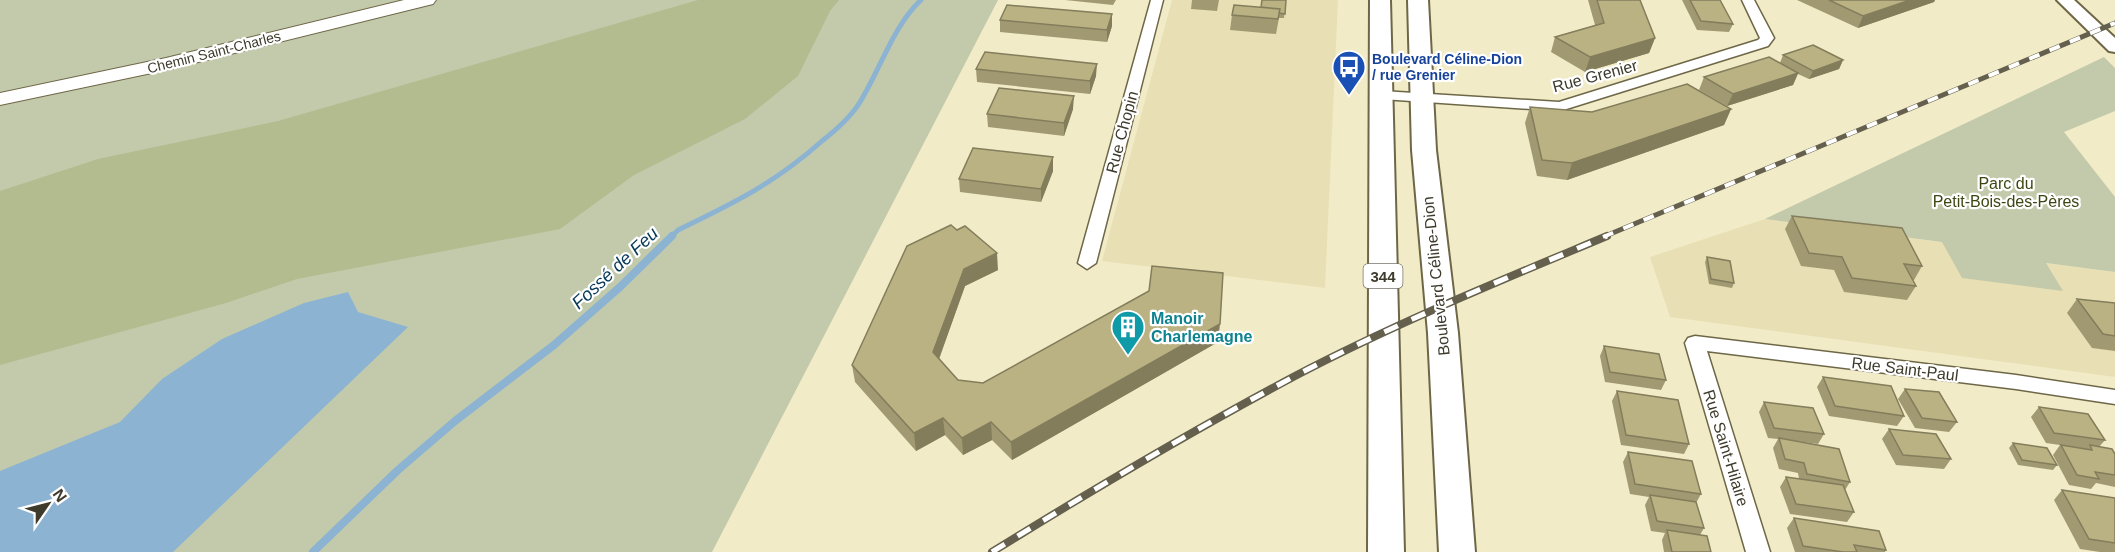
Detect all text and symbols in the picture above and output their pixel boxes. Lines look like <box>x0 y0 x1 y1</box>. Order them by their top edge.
street label: Chemin Saint-Charles <box>146 28 282 76</box>
bus stop icon: Boulevard Céline-Dion / rue Grenier <box>1331 49 1367 96</box>
place label: Boulevard Céline-Dion / rue Grenier <box>1372 51 1522 83</box>
street label: Rue Grenier <box>1551 56 1640 95</box>
street label: Rue Chopin <box>1103 89 1141 175</box>
park label: Parc du Petit-Bois-des-Pères <box>1933 175 2079 210</box>
street label: Boulevard Céline-Dion <box>1419 196 1453 356</box>
water label: Fossé de Feu <box>568 223 662 313</box>
road number: 344 <box>1364 264 1402 288</box>
building icon: Manoir Charlemagne <box>1110 309 1146 356</box>
place label: Manoir Charlemagne <box>1151 310 1252 345</box>
street label: Rue Saint-Paul <box>1851 354 1959 384</box>
street label: Rue Saint-Hilaire <box>1700 388 1752 508</box>
north arrow <box>18 474 78 534</box>
text: N <box>50 486 70 505</box>

